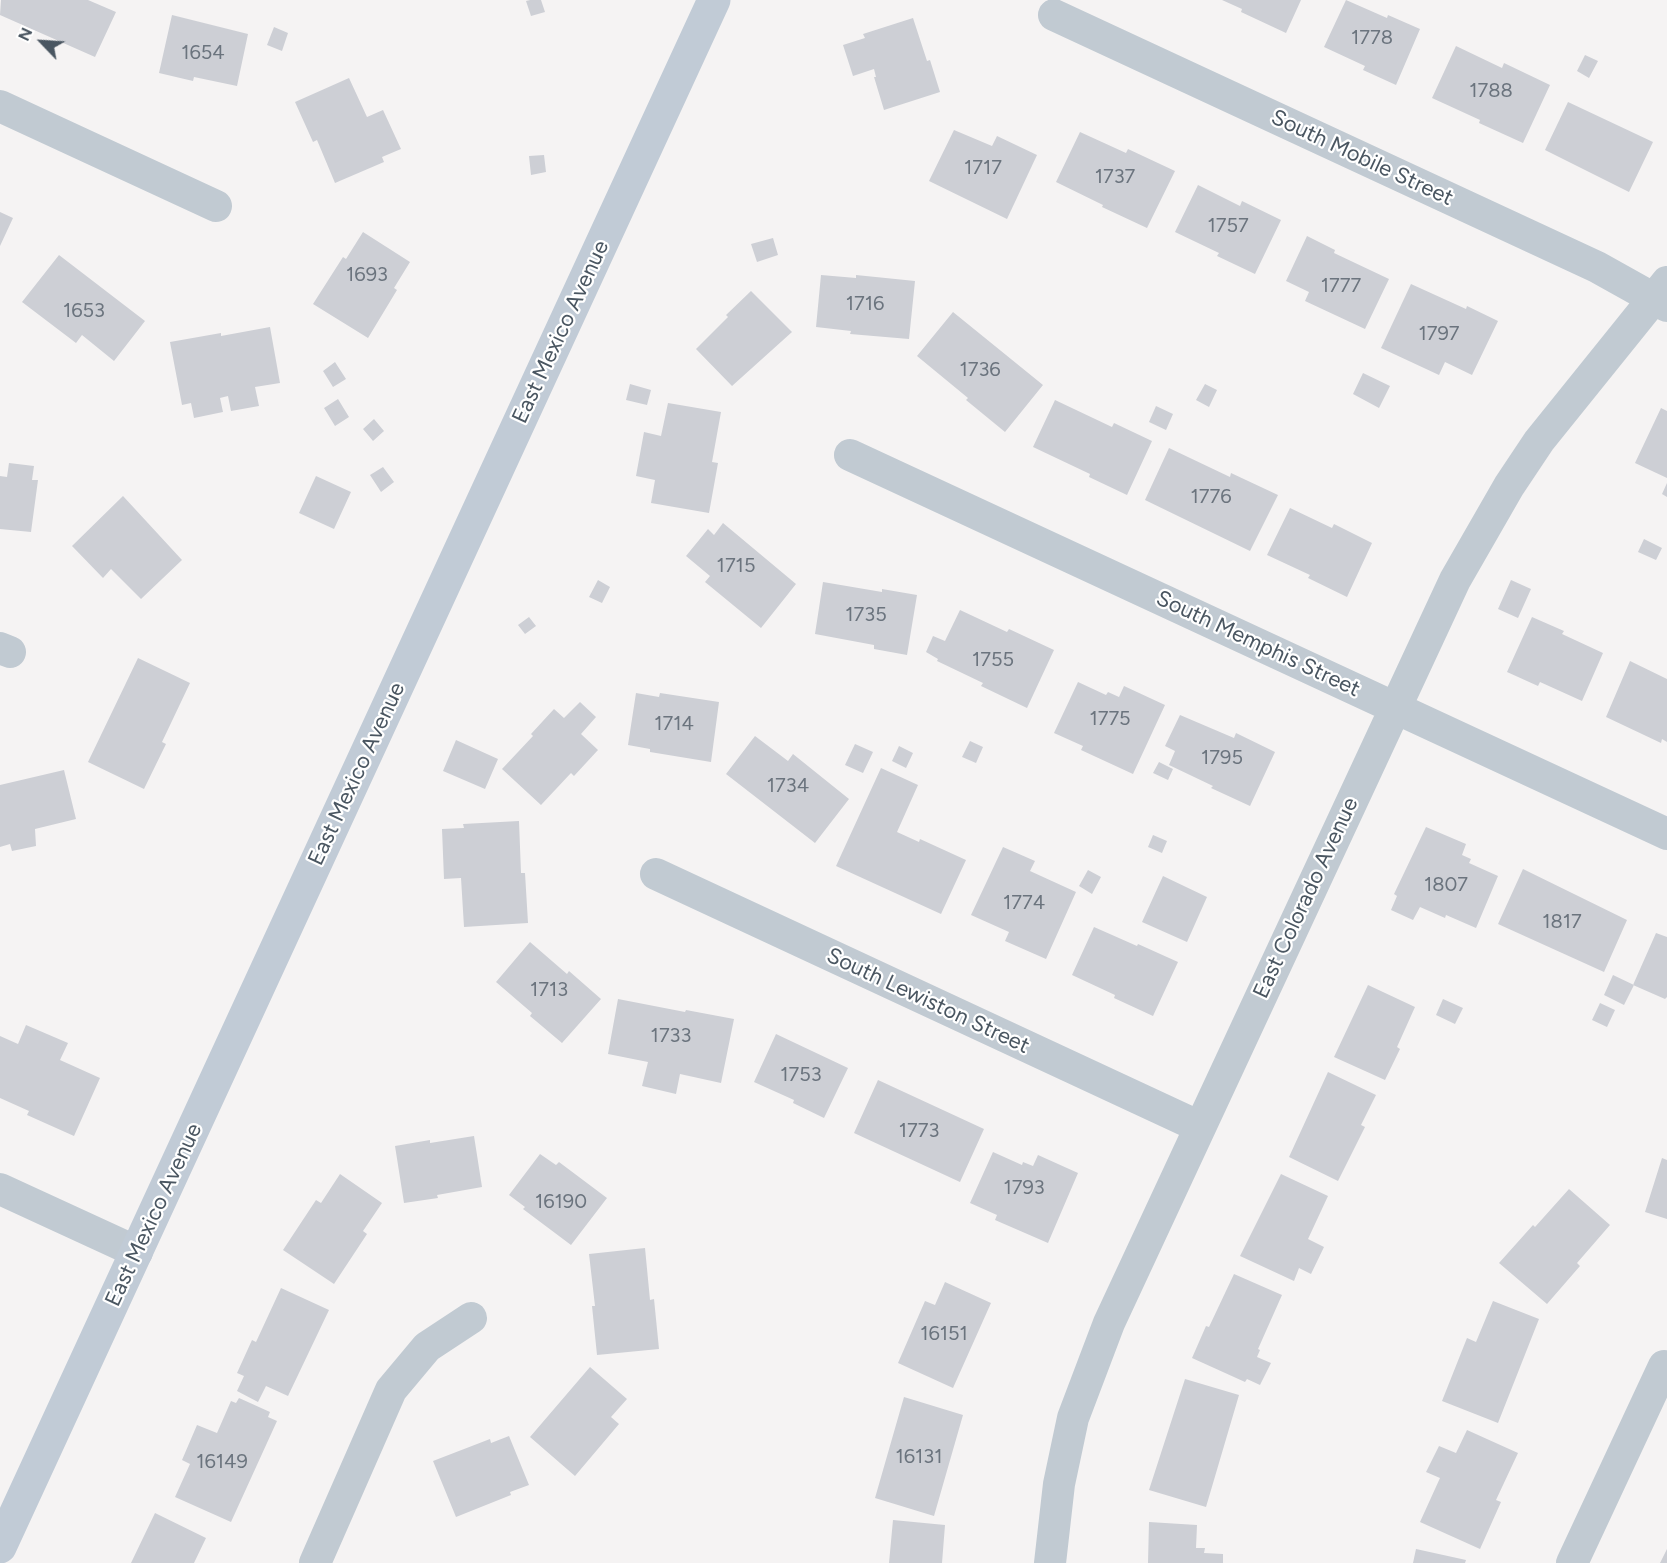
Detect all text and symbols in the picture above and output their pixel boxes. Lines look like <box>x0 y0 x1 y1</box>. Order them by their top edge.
north arrow <box>12 12 72 72</box>
text: N <box>14 25 36 44</box>
house number: 1778 <box>1351 26 1393 50</box>
house number: 1654 <box>181 41 225 65</box>
house number: 1788 <box>1469 79 1513 103</box>
street label: South Mobile Street <box>1267 104 1457 212</box>
house number: 1717 <box>964 156 1002 180</box>
house number: 1737 <box>1095 165 1135 189</box>
house number: 1757 <box>1207 214 1249 238</box>
street label: East Mexico Avenue <box>507 236 615 428</box>
house number: 1693 <box>346 263 388 287</box>
house number: 1777 <box>1321 274 1361 298</box>
house number: 1716 <box>846 292 884 316</box>
house number: 1653 <box>63 299 105 323</box>
house number: 1797 <box>1418 322 1460 346</box>
house number: 1736 <box>959 358 1001 382</box>
house number: 1776 <box>1190 485 1232 509</box>
house number: 1715 <box>717 554 755 578</box>
street label: South Memphis Street <box>1152 585 1364 703</box>
house number: 1735 <box>845 603 887 627</box>
house number: 1755 <box>972 648 1014 672</box>
street label: East Mexico Avenue <box>303 678 411 870</box>
house number: 1775 <box>1089 707 1131 731</box>
house number: 1714 <box>654 712 694 736</box>
house number: 1795 <box>1201 746 1243 770</box>
house number: 1734 <box>767 774 809 798</box>
street label: East Colorado Avenue <box>1248 793 1364 1003</box>
house number: 1807 <box>1424 873 1468 897</box>
house number: 1774 <box>1003 891 1045 915</box>
house number: 1817 <box>1542 910 1582 934</box>
street label: South Lewiston Street <box>822 942 1034 1060</box>
house number: 1713 <box>530 978 568 1002</box>
house number: 1733 <box>651 1024 691 1048</box>
house number: 1753 <box>780 1063 822 1087</box>
street label: East Mexico Avenue <box>100 1119 208 1311</box>
house number: 1773 <box>899 1119 939 1143</box>
house number: 1793 <box>1003 1176 1045 1200</box>
house number: 16190 <box>535 1190 587 1214</box>
house number: 16151 <box>920 1322 968 1346</box>
house number: 16131 <box>896 1445 942 1469</box>
house number: 16149 <box>196 1450 248 1474</box>

